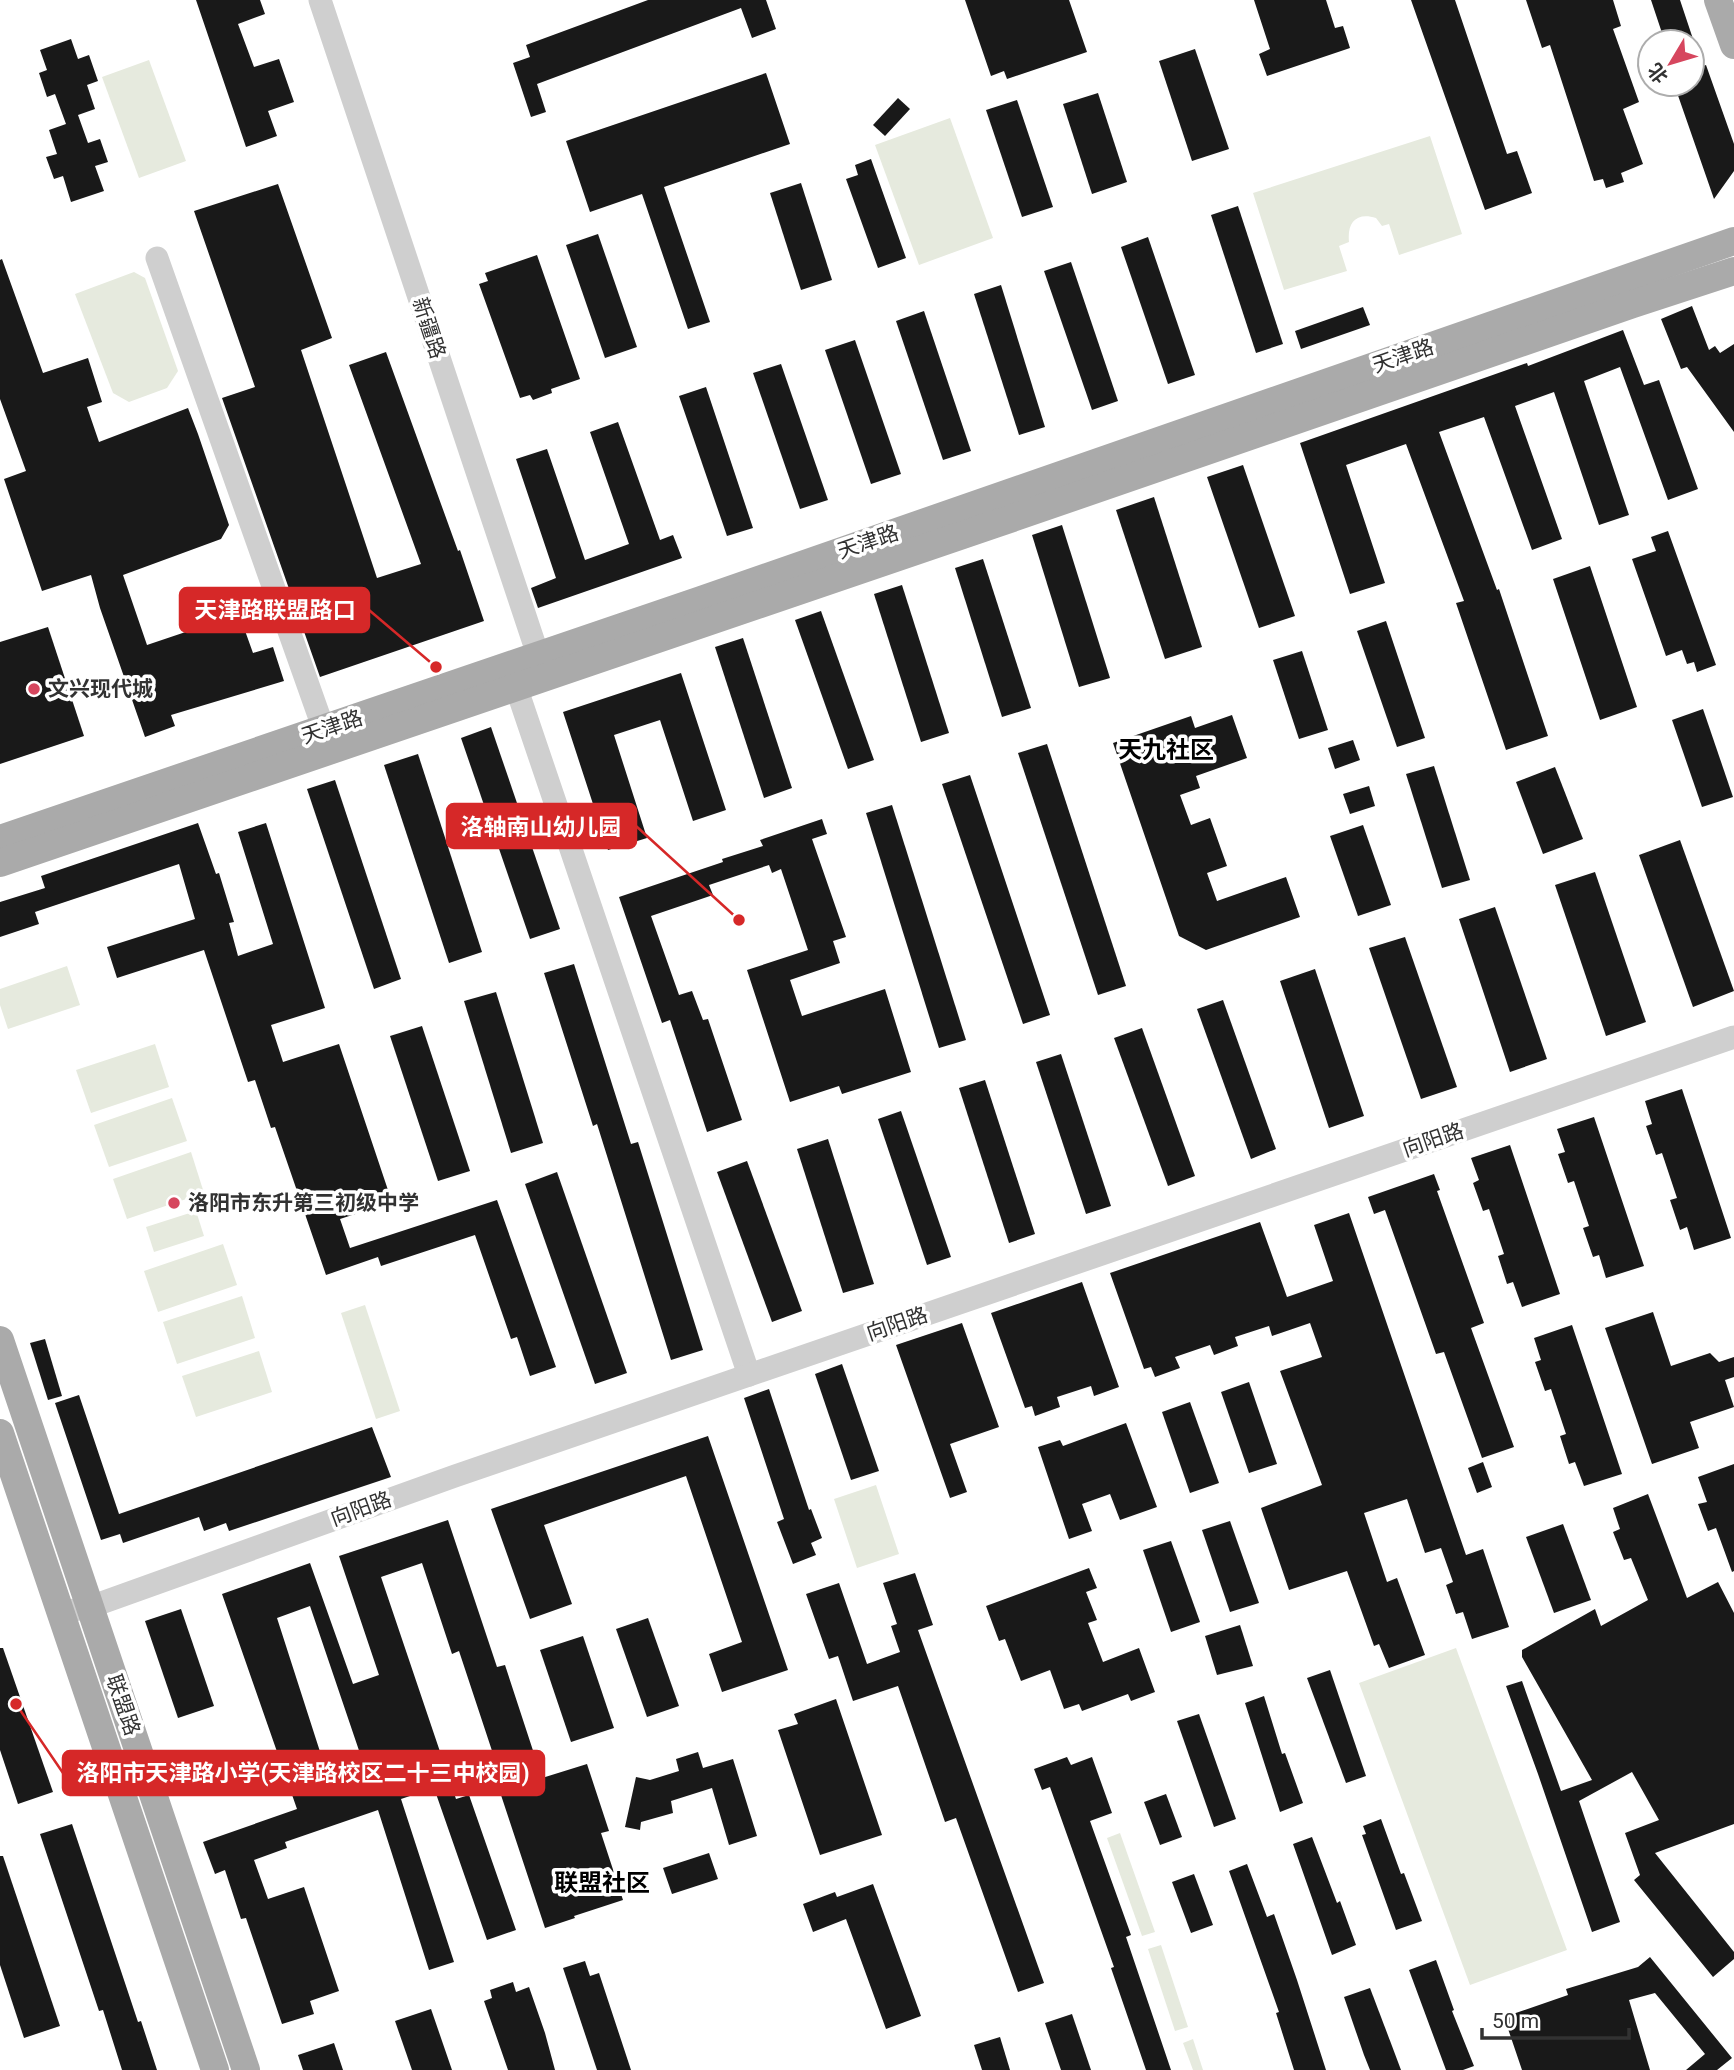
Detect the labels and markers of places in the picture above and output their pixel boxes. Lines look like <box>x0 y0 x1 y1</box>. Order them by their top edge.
callout: 天津路联盟路口 <box>180 588 369 632</box>
place label: 文兴现代城 <box>48 677 153 701</box>
marker: 文兴现代城 <box>26 681 42 697</box>
callout: 洛轴南山幼儿园 <box>447 804 636 848</box>
place label: 洛阳市东升第三初级中学 <box>188 1191 419 1215</box>
marker: 洛阳市东升第三初级中学 <box>166 1195 182 1211</box>
callout: 洛阳市天津路小学(天津路校区二十三中校园) <box>63 1751 544 1795</box>

